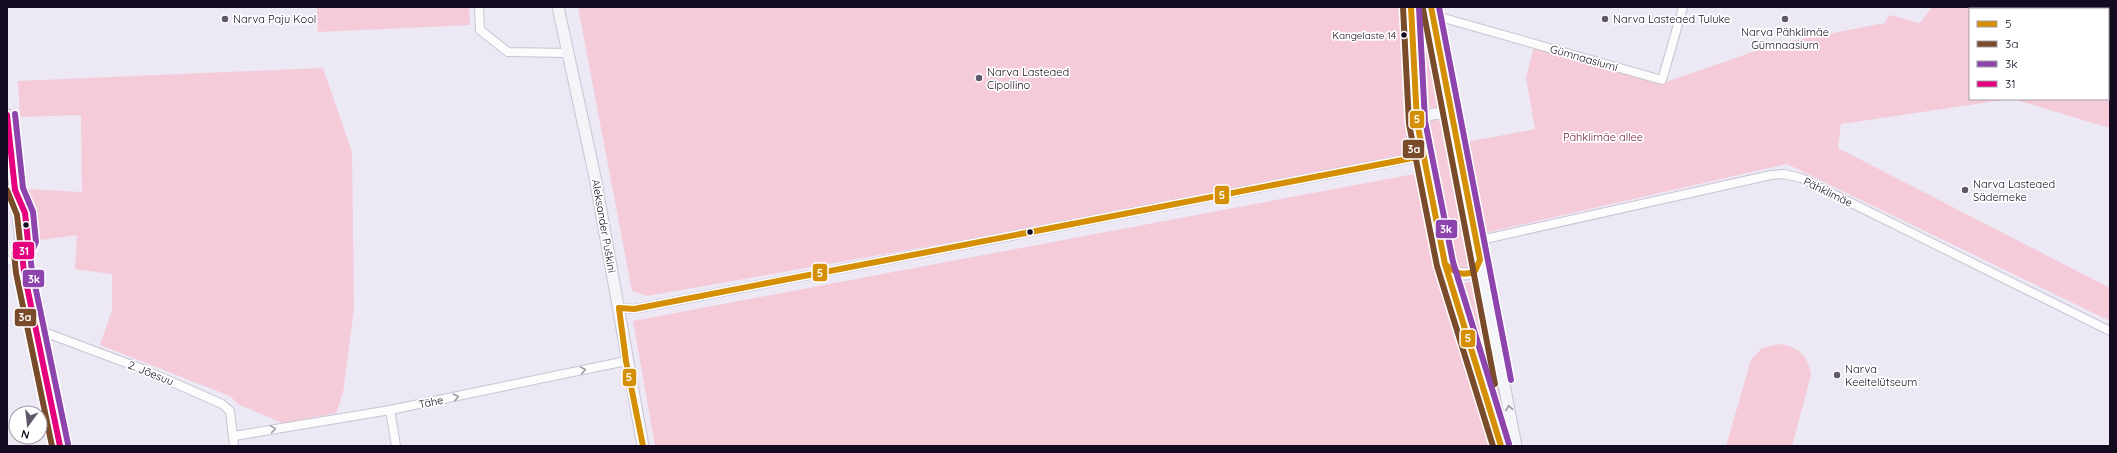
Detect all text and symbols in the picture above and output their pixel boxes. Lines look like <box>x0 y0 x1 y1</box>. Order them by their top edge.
legend <box>1969 8 2109 100</box>
place label: Narva Paju Kool <box>233 12 316 26</box>
place label: Narva Lasteaed Tuluke <box>1613 12 1730 26</box>
marker: Narva Paju Kool <box>220 14 230 24</box>
marker: Narva Lasteaed Tuluke <box>1600 14 1610 24</box>
marker: Narva Pähklimäe Gümnaasium <box>1780 14 1790 24</box>
text: 5 <box>2005 16 2012 31</box>
place label: Narva Pähklimäe Gümnaasium <box>1741 25 1829 52</box>
place label: Kangelaste 14 <box>1332 29 1396 42</box>
marker: Kangelaste 14 <box>1399 30 1409 40</box>
text: 3a <box>2005 36 2019 51</box>
street label: Gümnaasiumi <box>1548 42 1620 74</box>
text: 3k <box>2005 56 2018 71</box>
place label: Narva Lasteaed Cipollino <box>987 65 1069 92</box>
marker: Narva Lasteaed Cipollino <box>974 73 984 83</box>
text: 31 <box>2005 76 2016 91</box>
line badge: 5 <box>1409 110 1425 129</box>
text: 5 <box>1414 112 1420 126</box>
park label: Pähklimäe allee <box>1563 130 1643 144</box>
line badge: 3a <box>1402 139 1425 159</box>
text: 3a <box>1408 142 1420 156</box>
street label: Pähklimäe <box>1801 174 1855 210</box>
place label: Narva Lasteaed Sädemeke <box>1973 177 2055 204</box>
street label: Aleksander Puškini <box>589 178 619 274</box>
line badge: 5 <box>1214 185 1230 205</box>
marker: Narva Lasteaed Sädemeke <box>1960 185 1970 195</box>
text: 5 <box>1219 188 1225 202</box>
line badge: 3k <box>1435 219 1458 239</box>
unlabelled marker <box>21 220 31 230</box>
text: 3k <box>1440 222 1452 236</box>
unlabelled marker <box>1025 227 1035 237</box>
line badge: 31 <box>12 241 35 260</box>
text: 31 <box>19 244 29 258</box>
line badge: 5 <box>812 263 828 282</box>
text: 5 <box>817 266 823 280</box>
line badge: 3k <box>22 269 45 288</box>
text: 3k <box>28 272 40 286</box>
line badge: 3a <box>14 308 37 327</box>
text: 3a <box>19 310 31 324</box>
line badge: 5 <box>1460 329 1476 348</box>
text: 5 <box>1465 331 1471 345</box>
street label: 2. Jõesuu <box>126 358 176 388</box>
place label: Narva Keeltelütseum <box>1845 362 1917 389</box>
one-way arrow <box>580 367 586 375</box>
line badge: 5 <box>622 368 637 387</box>
text: 5 <box>626 370 632 384</box>
marker: Narva Keeltelütseum <box>1832 370 1842 380</box>
street label: Tähe <box>417 393 445 411</box>
one-way arrow <box>452 393 459 401</box>
north arrow <box>8 405 48 445</box>
one-way arrow <box>1505 405 1513 411</box>
one-way arrow <box>269 426 276 434</box>
text: N <box>20 427 31 442</box>

